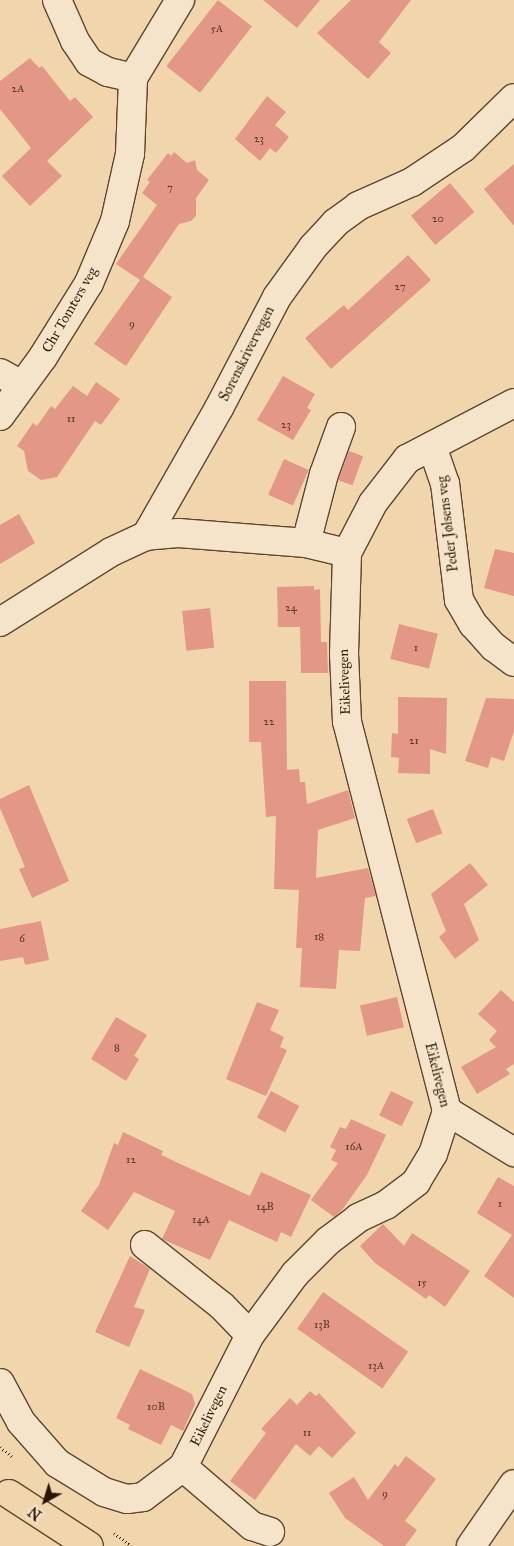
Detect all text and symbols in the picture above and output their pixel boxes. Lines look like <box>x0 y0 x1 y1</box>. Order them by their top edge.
house number: 5A <box>211 22 223 36</box>
house number: 2A <box>12 82 24 96</box>
house number: 23 <box>254 132 264 146</box>
house number: 7 <box>167 181 173 195</box>
house number: 20 <box>432 212 444 226</box>
street label: Chr Tomters veg <box>39 264 101 356</box>
house number: 27 <box>394 280 406 294</box>
street label: Sorenskrivervegen <box>216 304 278 404</box>
house number: 9 <box>129 317 135 331</box>
house number: 11 <box>67 412 75 426</box>
house number: 23 <box>281 418 291 432</box>
street label: Peder Jølsens veg <box>434 475 462 573</box>
house number: 24 <box>285 601 297 615</box>
house number: 1 <box>414 641 418 655</box>
street label: Eikelivegen <box>335 649 355 715</box>
house number: 22 <box>264 715 274 729</box>
house number: 21 <box>409 734 419 748</box>
house number: 18 <box>314 930 324 944</box>
house number: 6 <box>19 932 25 946</box>
house number: 8 <box>114 1041 120 1055</box>
street label: Eikelivegen <box>421 1041 453 1109</box>
house number: 16A <box>345 1140 363 1154</box>
house number: 12 <box>126 1153 136 1167</box>
house number: 1 <box>498 1197 502 1211</box>
house number: 14B <box>256 1200 274 1214</box>
house number: 14A <box>192 1213 210 1227</box>
house number: 15 <box>417 1276 427 1290</box>
house number: 13B <box>314 1318 330 1332</box>
house number: 13A <box>368 1359 384 1373</box>
street label: Eikelivegen <box>187 1383 231 1449</box>
house number: 10B <box>147 1400 165 1414</box>
house number: 11 <box>303 1426 311 1440</box>
north arrow <box>20 1476 70 1526</box>
house number: 9 <box>382 1487 388 1501</box>
text: N <box>25 1503 45 1523</box>

